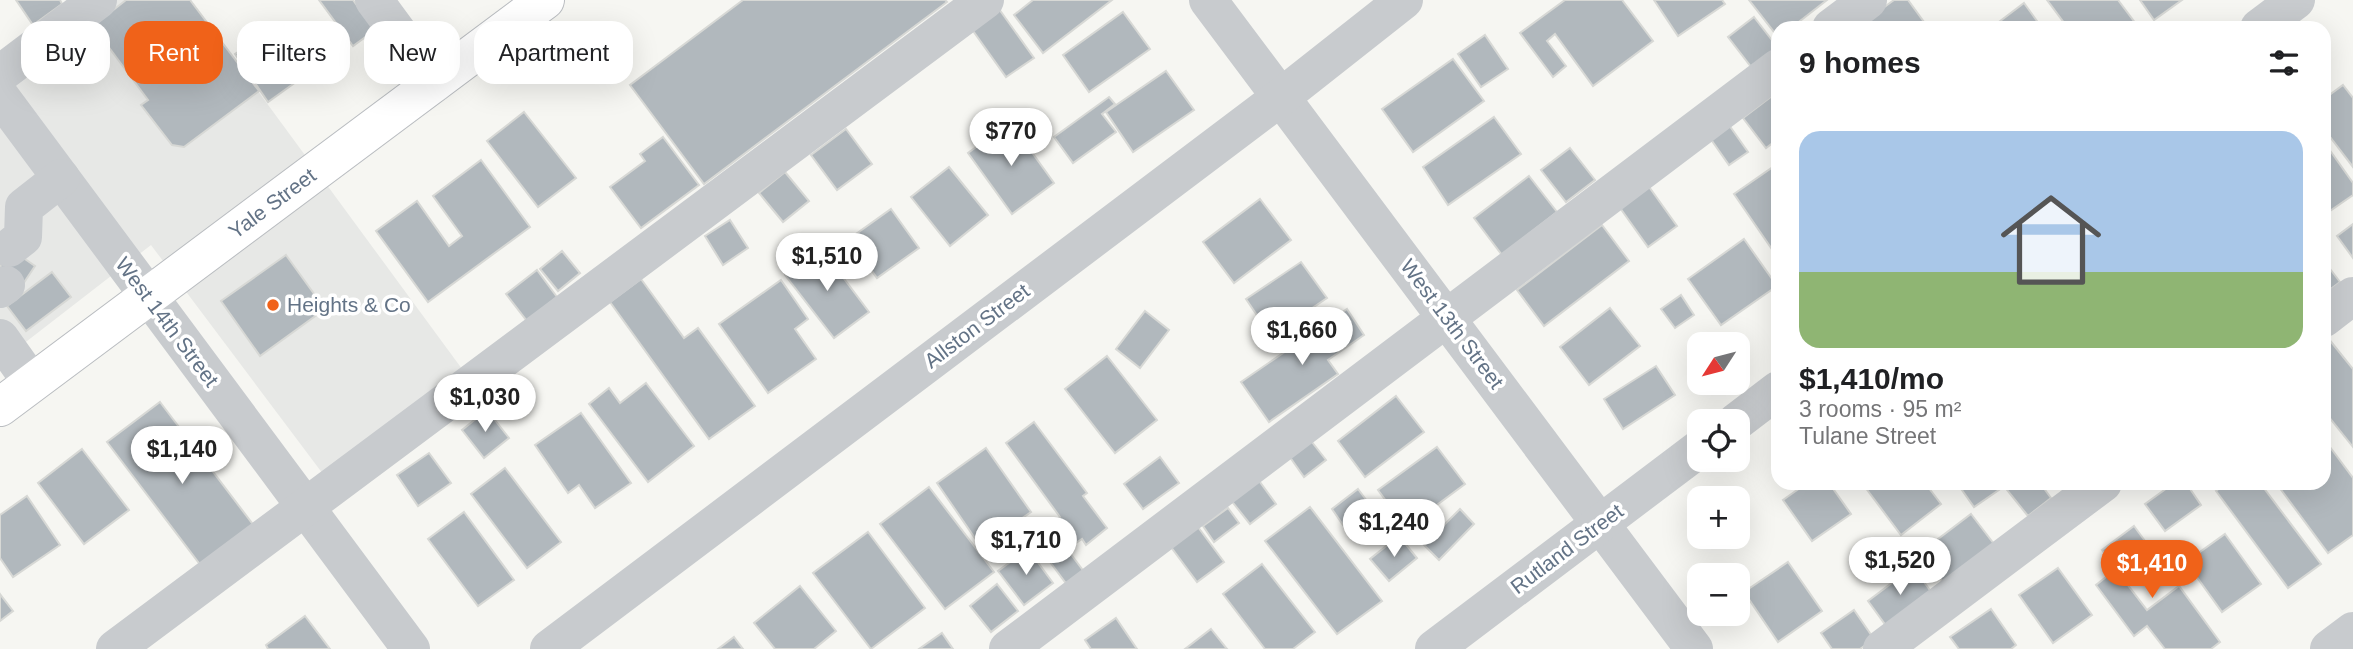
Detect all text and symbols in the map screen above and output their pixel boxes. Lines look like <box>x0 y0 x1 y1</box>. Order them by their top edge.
chip: Buy <box>21 21 110 84</box>
chip: Rent <box>124 21 223 84</box>
chip: Filters <box>237 21 350 84</box>
chip: New <box>364 21 460 84</box>
chip: Apartment <box>474 21 633 84</box>
icon: filters <box>2265 44 2303 82</box>
text: 9 homes <box>1799 46 1921 79</box>
pin: $770 <box>970 108 1052 168</box>
text: $770 <box>985 118 1037 144</box>
street label: Yale Street <box>224 163 320 243</box>
icon: home <box>1988 177 2114 303</box>
pin: $1,510 <box>770 233 884 293</box>
text: $1,510 <box>792 243 862 269</box>
street label: West 14th Street <box>111 252 224 391</box>
street label: West 13th Street <box>1396 254 1509 393</box>
street label: Allston Street <box>920 279 1034 372</box>
place label: Heights & Co <box>287 293 411 316</box>
marker: Heights & Co <box>265 297 281 313</box>
pin: $1,660 <box>1245 308 1359 367</box>
text: $1,660 <box>1267 317 1337 343</box>
north arrow <box>1687 332 1750 396</box>
map controls <box>1687 332 1750 626</box>
text: $1,410/mo <box>1799 362 1944 395</box>
pin: $1,030 <box>428 374 542 434</box>
text: $1,030 <box>450 384 520 410</box>
text: 3 rooms · 95 m² <box>1799 396 1961 422</box>
button: locate <box>1687 409 1750 472</box>
text: Tulane Street <box>1799 423 1936 449</box>
pin: $1,140 <box>125 426 239 486</box>
text: $1,140 <box>147 436 217 462</box>
button: + <box>1687 486 1750 549</box>
street label: Rutland Street <box>1506 499 1627 598</box>
pin: $1,240 <box>1337 500 1451 559</box>
text: $1,240 <box>1359 509 1429 535</box>
pin: $1,710 <box>969 518 1083 577</box>
text: $1,710 <box>991 527 1061 553</box>
pin: $1,520 <box>1843 538 1957 597</box>
pin: $1,410 <box>2095 540 2209 600</box>
text: $1,520 <box>1865 547 1935 573</box>
text: $1,410 <box>2117 550 2187 576</box>
button: − <box>1687 563 1750 626</box>

